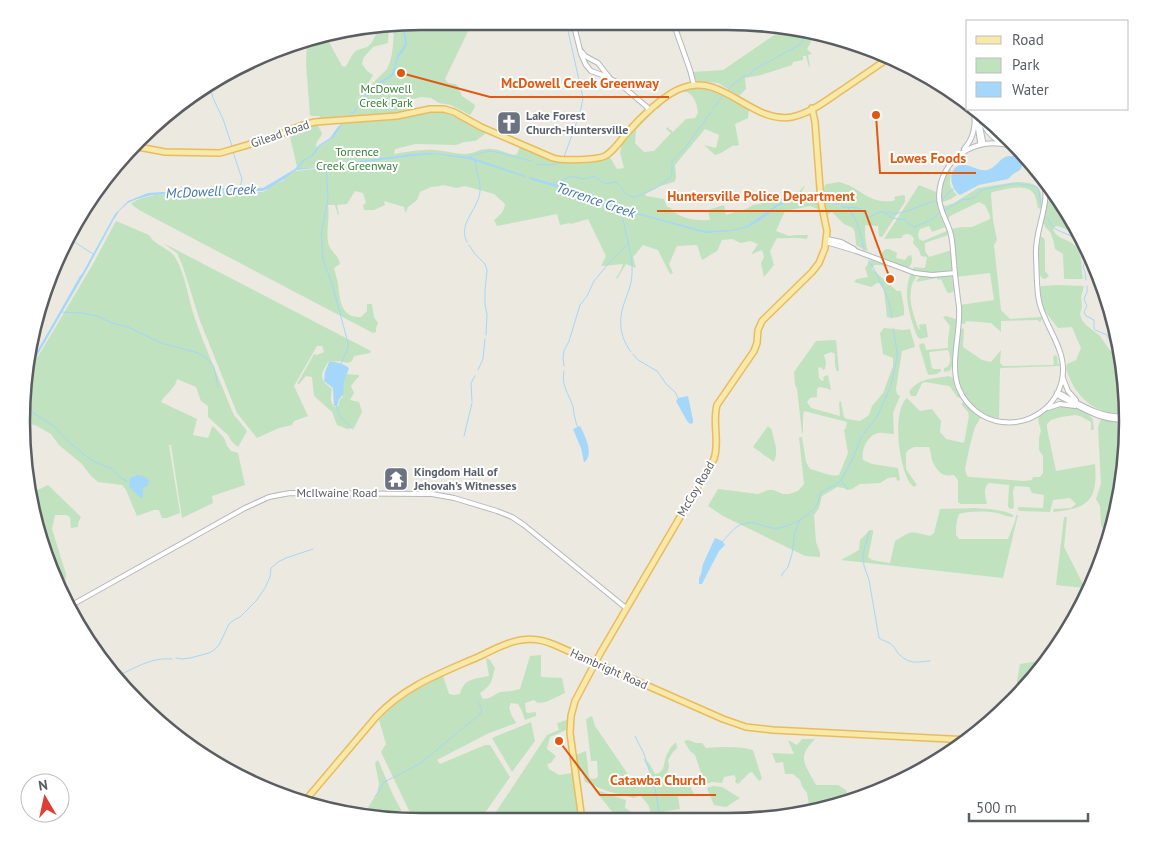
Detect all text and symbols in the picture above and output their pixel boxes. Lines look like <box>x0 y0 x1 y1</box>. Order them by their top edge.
legend <box>966 20 1129 110</box>
text: Road <box>1012 30 1044 49</box>
text: Park <box>1012 55 1040 74</box>
callout: McDowell Creek Greenway <box>490 68 669 97</box>
text: McDowell Creek Greenway <box>501 74 659 92</box>
text: Water <box>1012 80 1049 99</box>
park label: McDowell Creek Park <box>359 81 413 110</box>
place label: Lake Forest Church-Huntersville <box>526 108 628 137</box>
church icon: Lake Forest Church-Huntersville <box>496 110 522 136</box>
street label: Gilead Road <box>248 116 311 151</box>
park label: Torrence Creek Greenway <box>316 144 398 173</box>
callout: Lowes Foods <box>880 144 976 173</box>
text: Lowes Foods <box>890 149 966 167</box>
water label: Torrence Creek <box>554 178 639 222</box>
water label: McDowell Creek <box>165 180 257 202</box>
callout: Huntersville Police Department <box>657 182 865 211</box>
text: Huntersville Police Department <box>667 187 855 205</box>
street label: McCoy Road <box>674 458 717 519</box>
place label: Kingdom Hall of Jehovah’s Witnesses <box>413 464 516 493</box>
temple icon: Kingdom Hall of Jehovah’s Witnesses <box>383 466 409 492</box>
street label: McIlwaine Road <box>296 485 378 500</box>
street label: Hambright Road <box>568 645 650 692</box>
callout: Catawba Church <box>600 766 716 795</box>
text: Catawba Church <box>610 771 706 789</box>
north arrow <box>20 773 70 823</box>
text: N <box>37 776 49 795</box>
scale bar <box>969 790 1088 822</box>
text: 500 m <box>976 798 1017 817</box>

